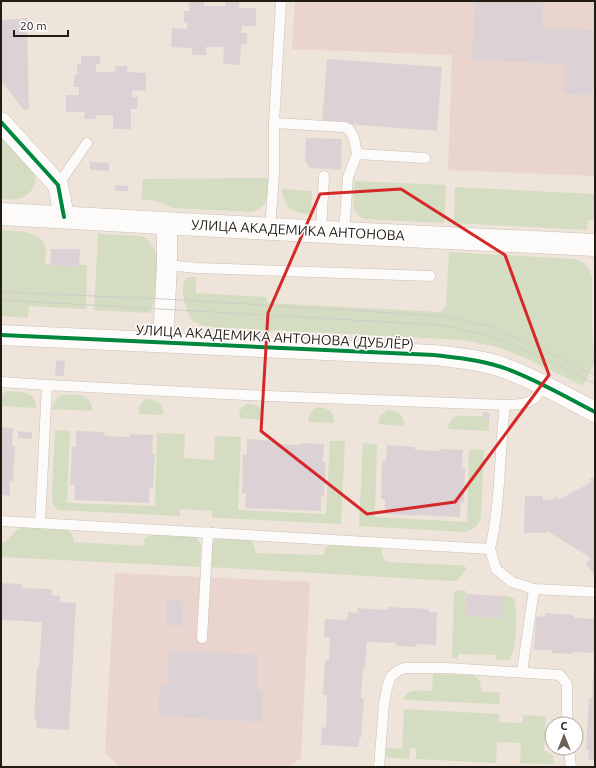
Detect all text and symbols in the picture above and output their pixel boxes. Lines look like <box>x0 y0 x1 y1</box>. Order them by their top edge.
scale bar <box>14 12 68 38</box>
text: 20 m <box>20 19 47 32</box>
street label: УЛИЦА АКАДЕМИКА АНТОНОВА <box>191 216 405 244</box>
street label: УЛИЦА АКАДЕМИКА АНТОНОВА (ДУБЛЁР) <box>136 322 414 352</box>
north arrow <box>544 716 584 756</box>
text: С <box>560 720 568 732</box>

